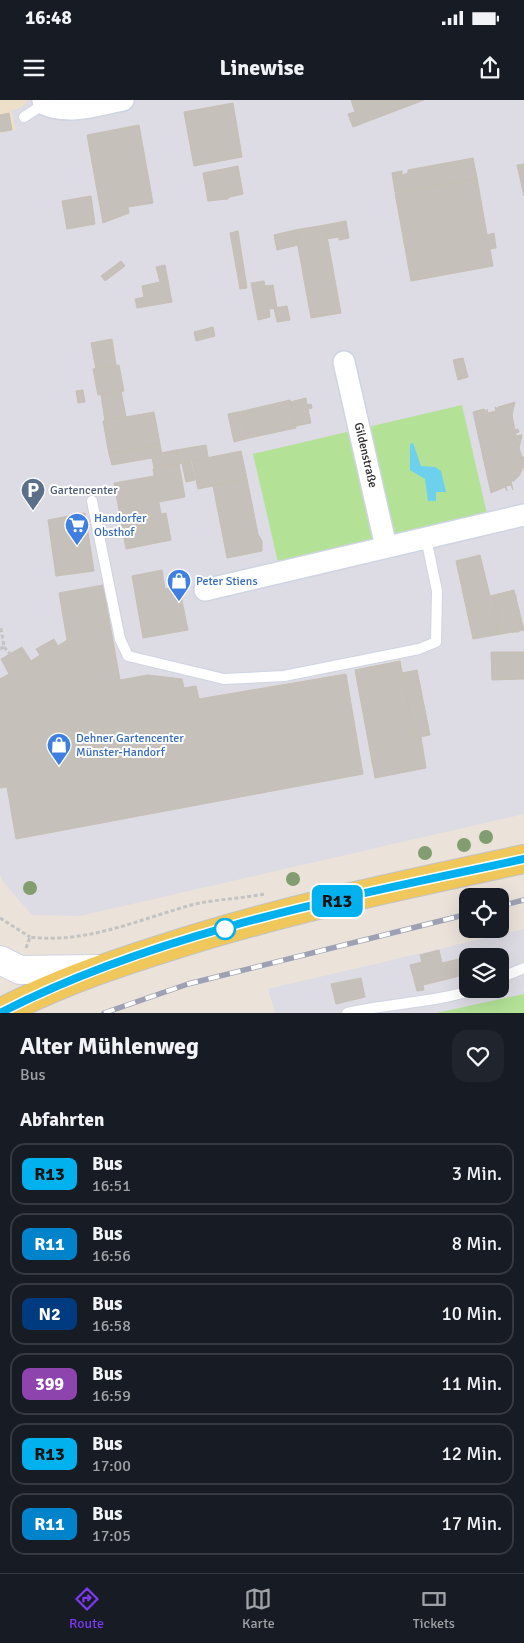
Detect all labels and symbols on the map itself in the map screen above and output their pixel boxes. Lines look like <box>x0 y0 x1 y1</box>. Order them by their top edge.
street label: Gildenstraße <box>351 421 380 489</box>
parking icon: Gartencenter <box>20 477 46 511</box>
place label: Gartencenter <box>50 483 118 498</box>
place label: Handorfer Obsthof <box>94 511 147 540</box>
supermarket icon: Handorfer Obsthof <box>64 512 90 546</box>
shop icon: Peter Stiens <box>166 568 192 602</box>
place label: Peter Stiens <box>196 574 258 589</box>
place label: Dehner Gartencenter Münster-Handorf <box>76 731 184 760</box>
shop icon: Dehner Gartencenter Münster-Handorf <box>46 732 72 766</box>
line badge: R13 <box>308 885 366 917</box>
unlabelled marker <box>214 918 236 940</box>

